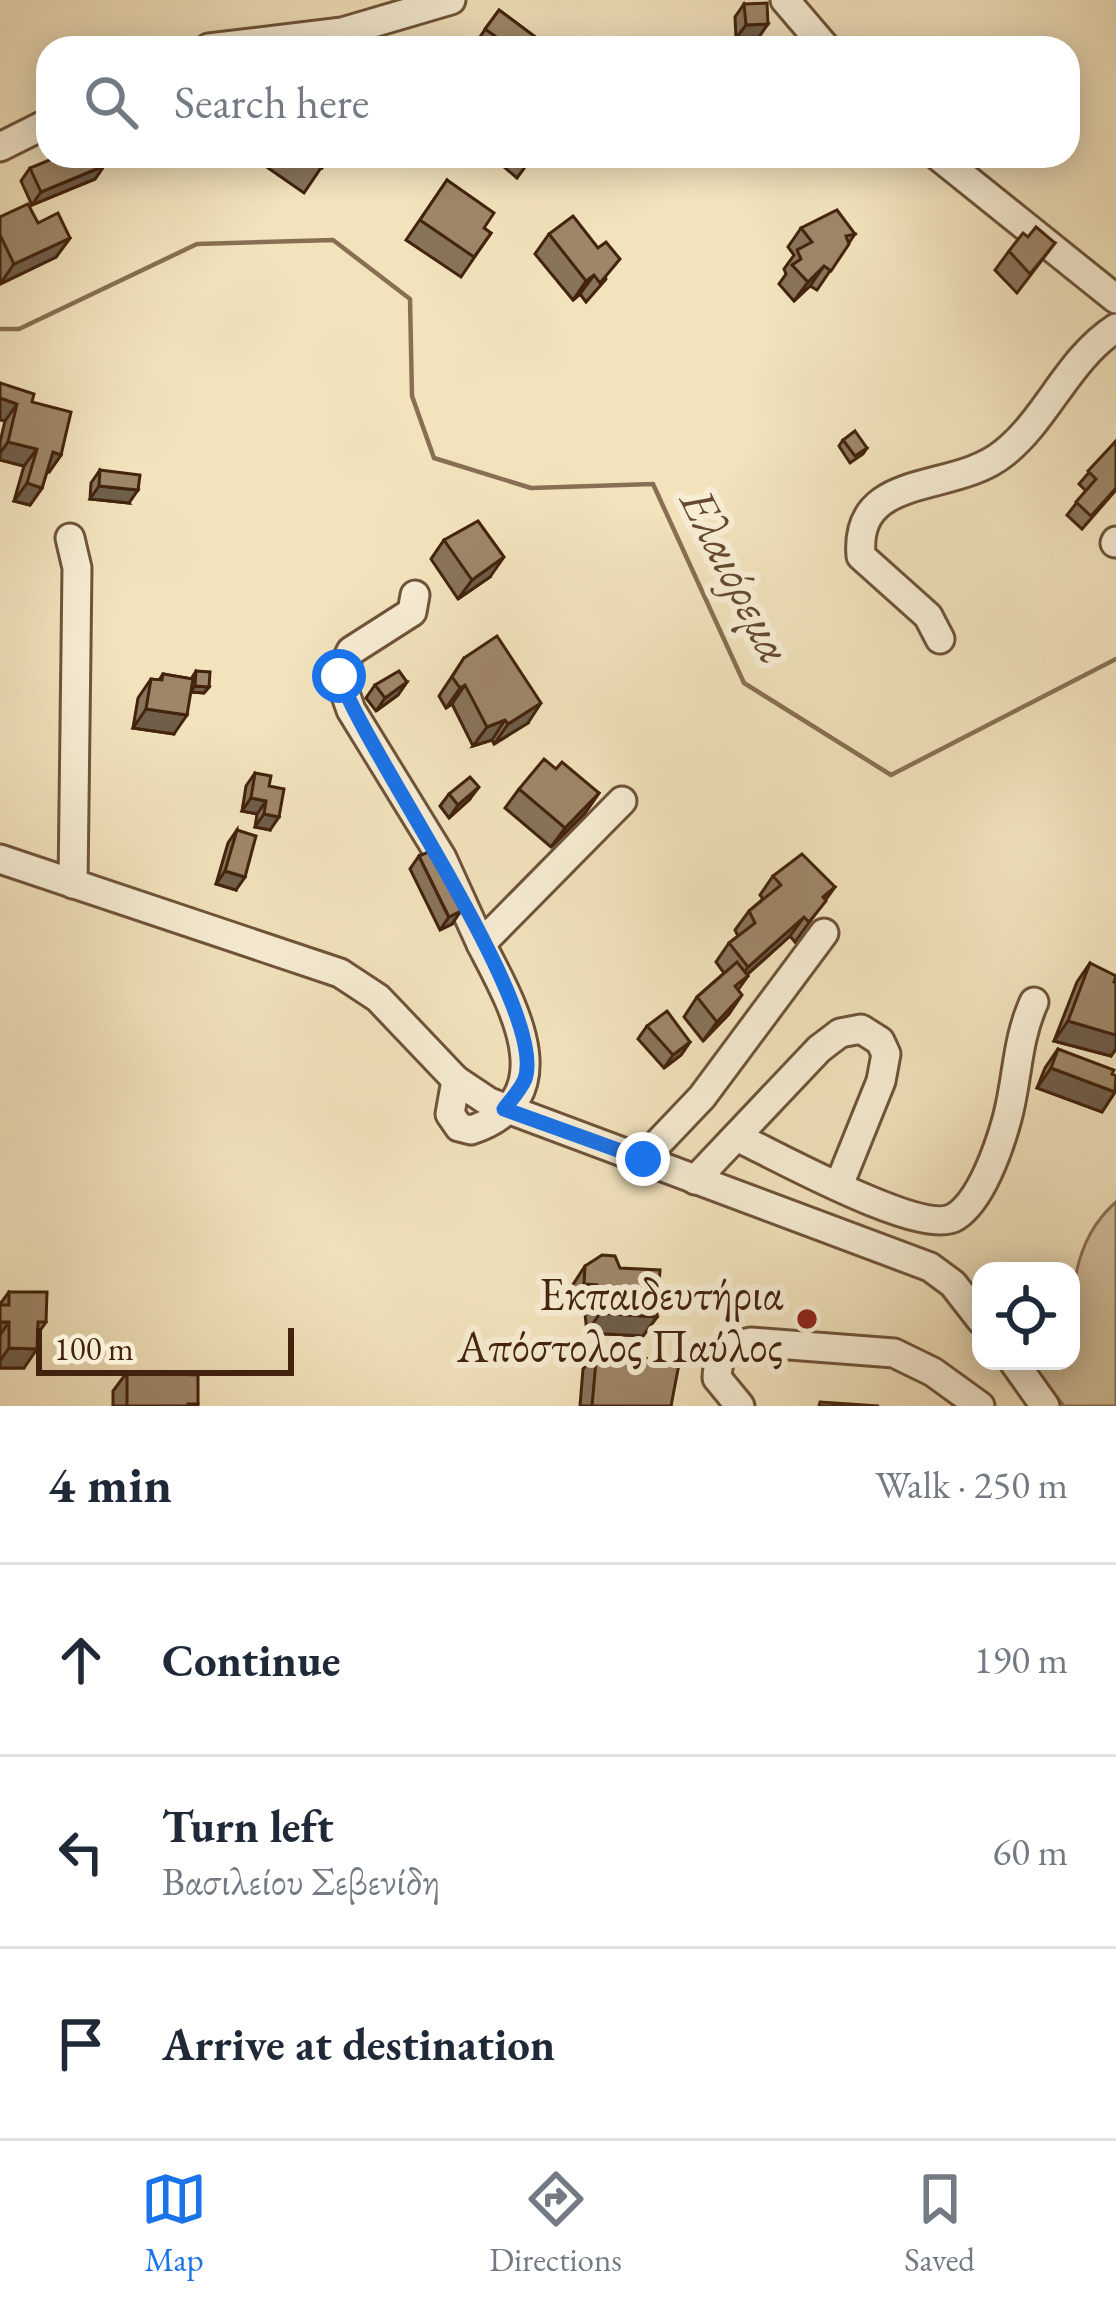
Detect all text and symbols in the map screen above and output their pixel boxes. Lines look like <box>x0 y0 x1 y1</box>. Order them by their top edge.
search box <box>36 36 1080 168</box>
icon: search <box>78 69 144 135</box>
text: Search here <box>174 73 369 131</box>
water label: Ελαιόρεμα <box>666 476 807 672</box>
route start <box>312 649 366 703</box>
route end <box>616 1132 670 1186</box>
map controls <box>972 1262 1080 1370</box>
button: locate <box>972 1262 1080 1370</box>
place label: Εκπαιδευτήρια Απόστολος Παύλος <box>456 1264 784 1374</box>
marker: Εκπαιδευτήρια Απόστολος Παύλος <box>794 1306 820 1332</box>
scale bar <box>36 1322 294 1375</box>
text: 100 m <box>54 1327 134 1370</box>
text: 4 min <box>48 1451 172 1517</box>
text: Walk · 250 m <box>875 1459 1068 1510</box>
icon: ahead <box>48 1627 114 1693</box>
text: Continue <box>162 1631 340 1689</box>
text: 190 m <box>974 1634 1068 1685</box>
text: Turn left <box>162 1797 334 1855</box>
icon: left <box>48 1819 114 1885</box>
text: 60 m <box>992 1826 1068 1877</box>
text: Βασιλείου Σεβενίδη <box>162 1855 440 1906</box>
icon: arrive <box>48 2011 114 2077</box>
text: Arrive at destination <box>162 2015 555 2073</box>
tab: Map <box>141 2166 207 2281</box>
tab: Directions <box>489 2166 622 2281</box>
tab: Saved <box>904 2166 975 2281</box>

